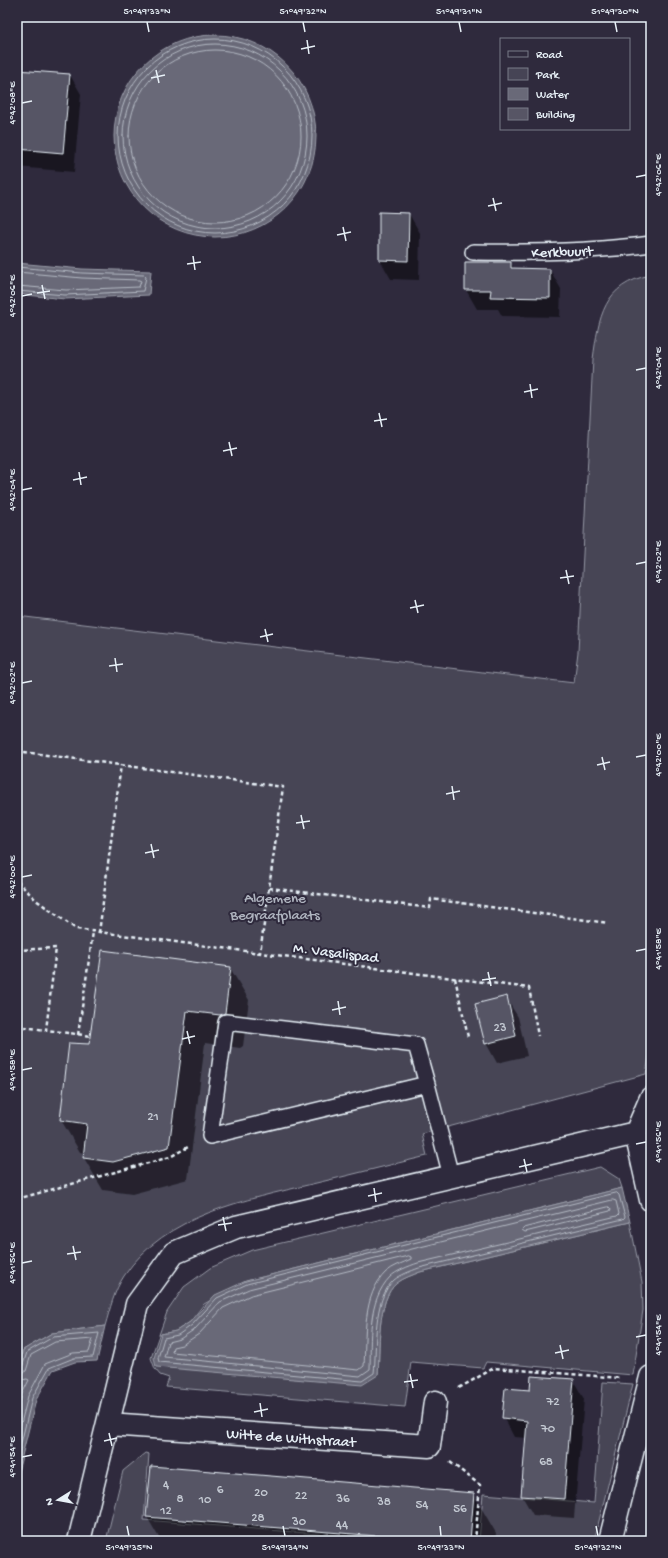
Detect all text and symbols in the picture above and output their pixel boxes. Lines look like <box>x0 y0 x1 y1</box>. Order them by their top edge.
text: 51°49'33"N <box>123 6 171 18</box>
text: 51°49'32"N <box>280 6 327 18</box>
text: 51°49'31"N <box>436 6 482 18</box>
text: 51°49'30"N <box>591 6 639 18</box>
legend <box>500 38 630 130</box>
text: Road <box>536 49 563 63</box>
text: Park <box>535 69 561 83</box>
text: 4°42'08"E <box>7 81 19 124</box>
text: Water <box>536 89 570 103</box>
text: Building <box>535 109 575 123</box>
text: 4°42'06"E <box>653 153 665 196</box>
street label: Kerkbuurt <box>531 243 595 263</box>
text: 4°42'06"E <box>7 274 19 317</box>
text: 4°42'04"E <box>653 346 665 389</box>
text: 4°42'04"E <box>7 468 19 511</box>
text: 4°42'02"E <box>653 540 665 583</box>
text: 4°42'02"E <box>7 661 19 704</box>
text: 4°42'00"E <box>653 733 665 777</box>
text: 4°42'00"E <box>7 855 19 899</box>
park label: Algemene Begraafplaats <box>229 890 320 925</box>
text: 4°41'58"E <box>653 927 665 970</box>
street label: M. Vasalispad <box>292 940 381 968</box>
house number: 23 <box>493 1021 507 1036</box>
text: 4°41'58"E <box>7 1048 19 1091</box>
house number: 21 <box>147 1110 159 1125</box>
text: 4°41'56"E <box>653 1121 665 1163</box>
text: 4°41'56"E <box>7 1242 19 1284</box>
text: 4°41'54"E <box>653 1314 665 1355</box>
house number: 72 <box>545 1395 560 1410</box>
house number: 70 <box>540 1422 556 1437</box>
street label: Witte de Withstraat <box>226 1425 358 1453</box>
text: 4°41'54"E <box>7 1436 19 1477</box>
house number: 68 <box>539 1455 553 1470</box>
house number: 4 <box>163 1478 169 1493</box>
north arrow <box>38 1480 78 1520</box>
house number: 6 <box>217 1483 224 1498</box>
house number: 20 <box>254 1486 268 1501</box>
house number: 22 <box>295 1489 308 1504</box>
house number: 8 <box>176 1492 184 1507</box>
house number: 36 <box>335 1492 350 1507</box>
house number: 10 <box>198 1493 212 1508</box>
house number: 38 <box>376 1495 391 1510</box>
text: N <box>44 1497 57 1506</box>
house number: 54 <box>416 1498 429 1513</box>
house number: 56 <box>453 1502 467 1517</box>
house number: 12 <box>159 1504 172 1519</box>
house number: 28 <box>251 1511 265 1526</box>
house number: 30 <box>291 1515 307 1530</box>
house number: 44 <box>336 1518 348 1533</box>
text: 51°49'35"N <box>105 1542 153 1554</box>
text: 51°49'34"N <box>262 1542 309 1554</box>
text: 51°49'33"N <box>417 1542 465 1554</box>
text: 51°49'32"N <box>575 1542 622 1554</box>

